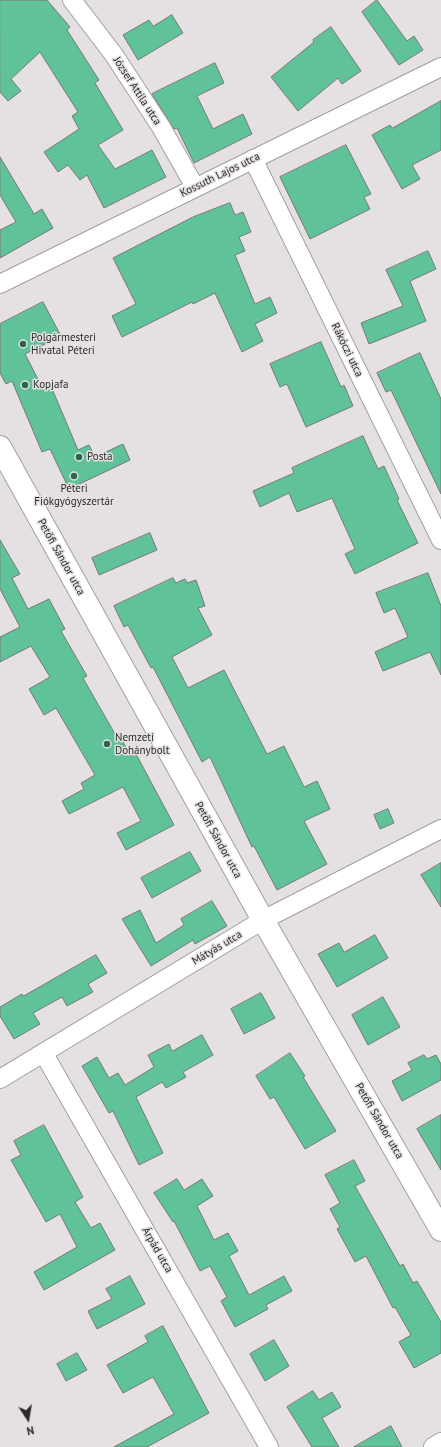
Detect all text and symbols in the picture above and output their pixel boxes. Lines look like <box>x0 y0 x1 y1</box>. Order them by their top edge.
street label: József Attila utca <box>110 54 164 128</box>
street label: Kossuth Lajos utca <box>178 150 262 200</box>
street label: Rákóczi utca <box>328 321 366 379</box>
place label: Polgármesteri Hivatal Péteri <box>31 331 96 357</box>
marker: Polgármesteri Hivatal Péteri <box>18 339 28 349</box>
place label: Kopjafa <box>33 378 68 392</box>
marker: Kopjafa <box>20 380 30 390</box>
place label: Posta <box>87 450 112 464</box>
marker: Posta <box>74 452 84 462</box>
marker: Péteri Fiókgyógyszertár <box>69 471 79 481</box>
place label: Péteri Fiókgyógyszertár <box>34 482 114 508</box>
street label: Petőfi Sándor utca <box>35 516 87 598</box>
place label: Nemzeti Dohánybolt <box>115 731 169 757</box>
marker: Nemzeti Dohánybolt <box>102 739 112 749</box>
street label: Petőfi Sándor utca <box>192 799 244 881</box>
street label: Mátyás utca <box>190 928 244 968</box>
street label: Petőfi Sándor utca <box>352 1081 406 1161</box>
street label: Árpád utca <box>139 1225 175 1275</box>
north arrow <box>8 1399 48 1439</box>
text: N <box>26 1423 35 1438</box>

